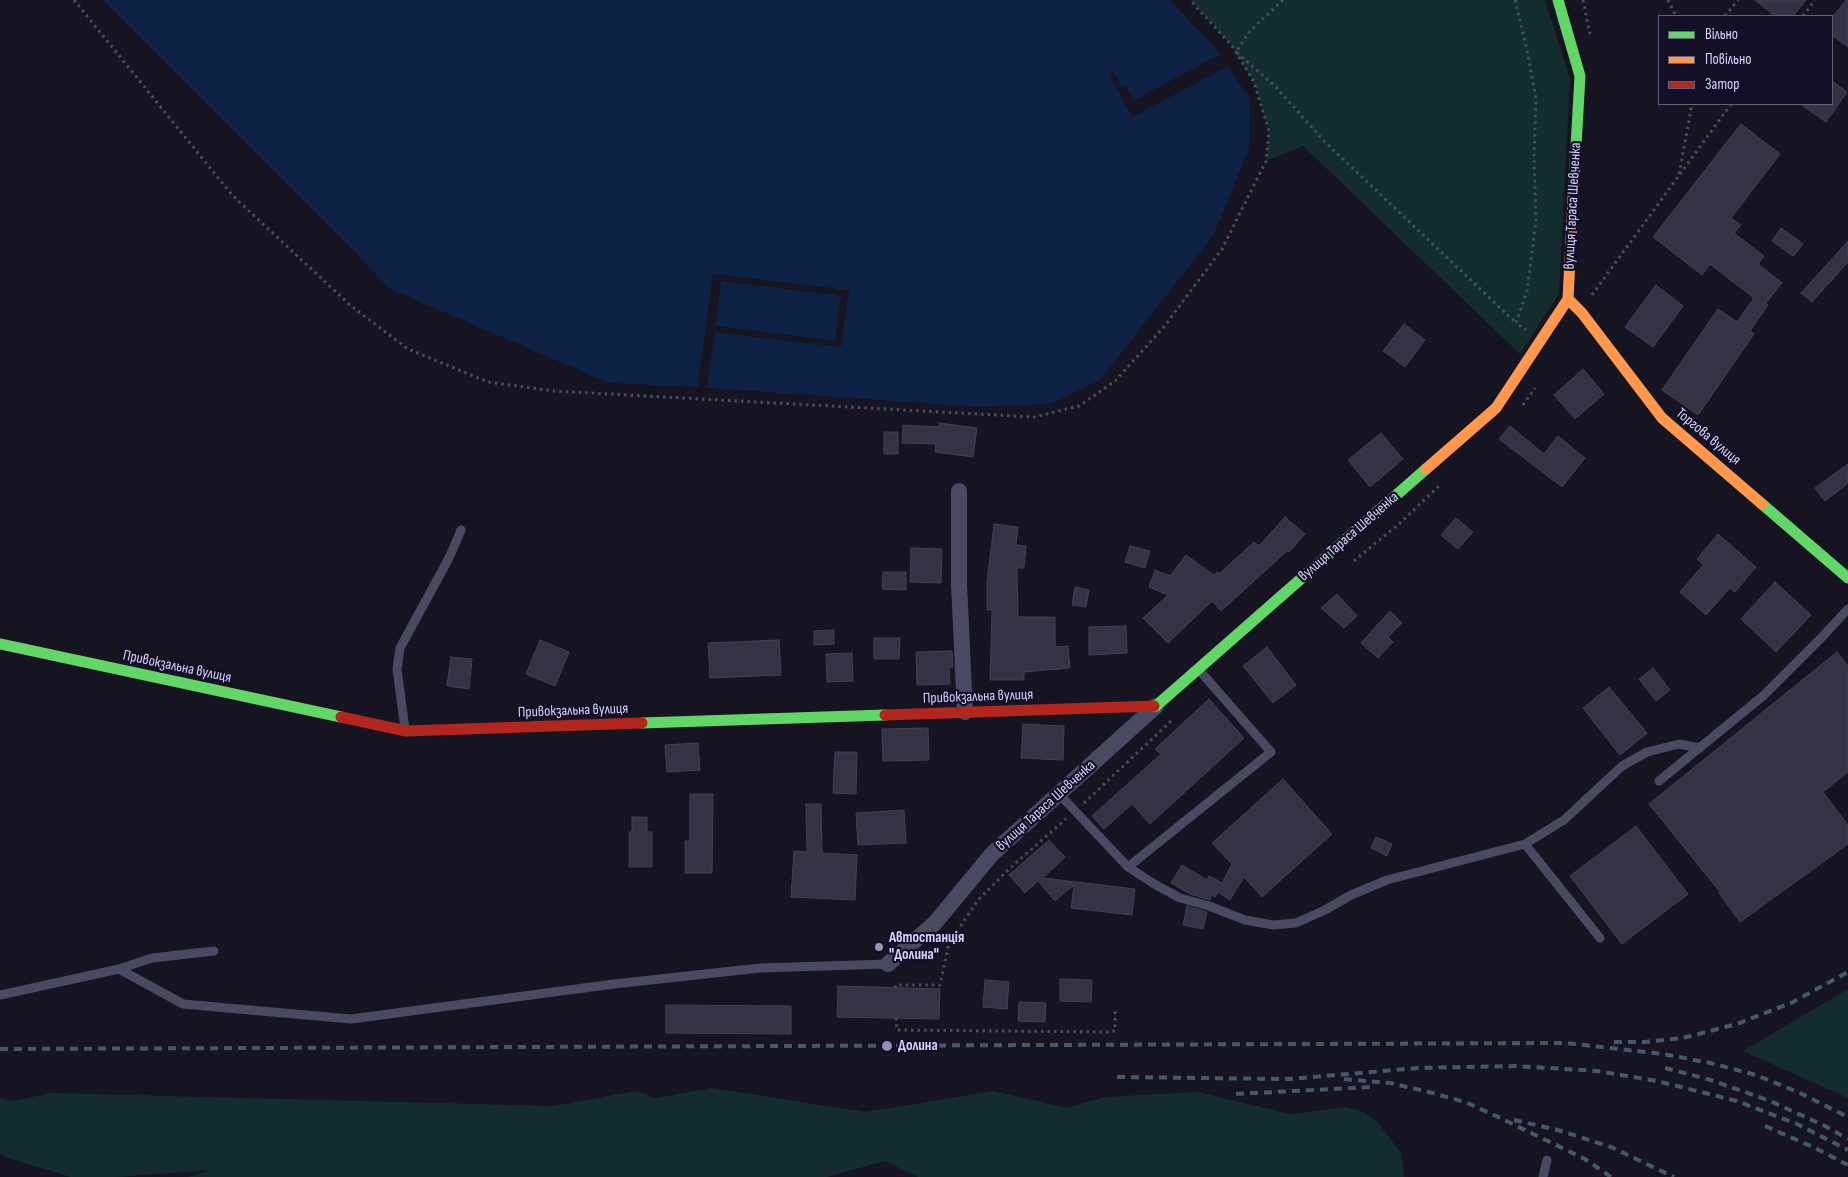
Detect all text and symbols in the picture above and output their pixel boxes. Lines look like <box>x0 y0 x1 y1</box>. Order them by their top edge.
legend <box>1658 15 1833 105</box>
text: Вільно <box>1705 25 1738 44</box>
text: Повільно <box>1705 50 1751 69</box>
text: Затор <box>1705 75 1739 94</box>
street label: вулиця Тараса Шевченка <box>1561 142 1585 270</box>
street label: Торгова вулиця <box>1672 405 1744 469</box>
street label: вулиця Тараса Шевченка <box>1295 489 1403 585</box>
street label: Привокзальна вулиця <box>121 647 233 687</box>
street label: Привокзальна вулиця <box>922 686 1034 708</box>
street label: Привокзальна вулиця <box>517 700 629 722</box>
street label: вулиця Тараса Шевченка <box>993 757 1099 855</box>
place label: Автостанція "Долина" <box>889 929 964 964</box>
marker: Автостанція "Долина" <box>873 941 885 953</box>
place label: Долина <box>898 1037 938 1055</box>
marker: Долина <box>880 1039 894 1053</box>

